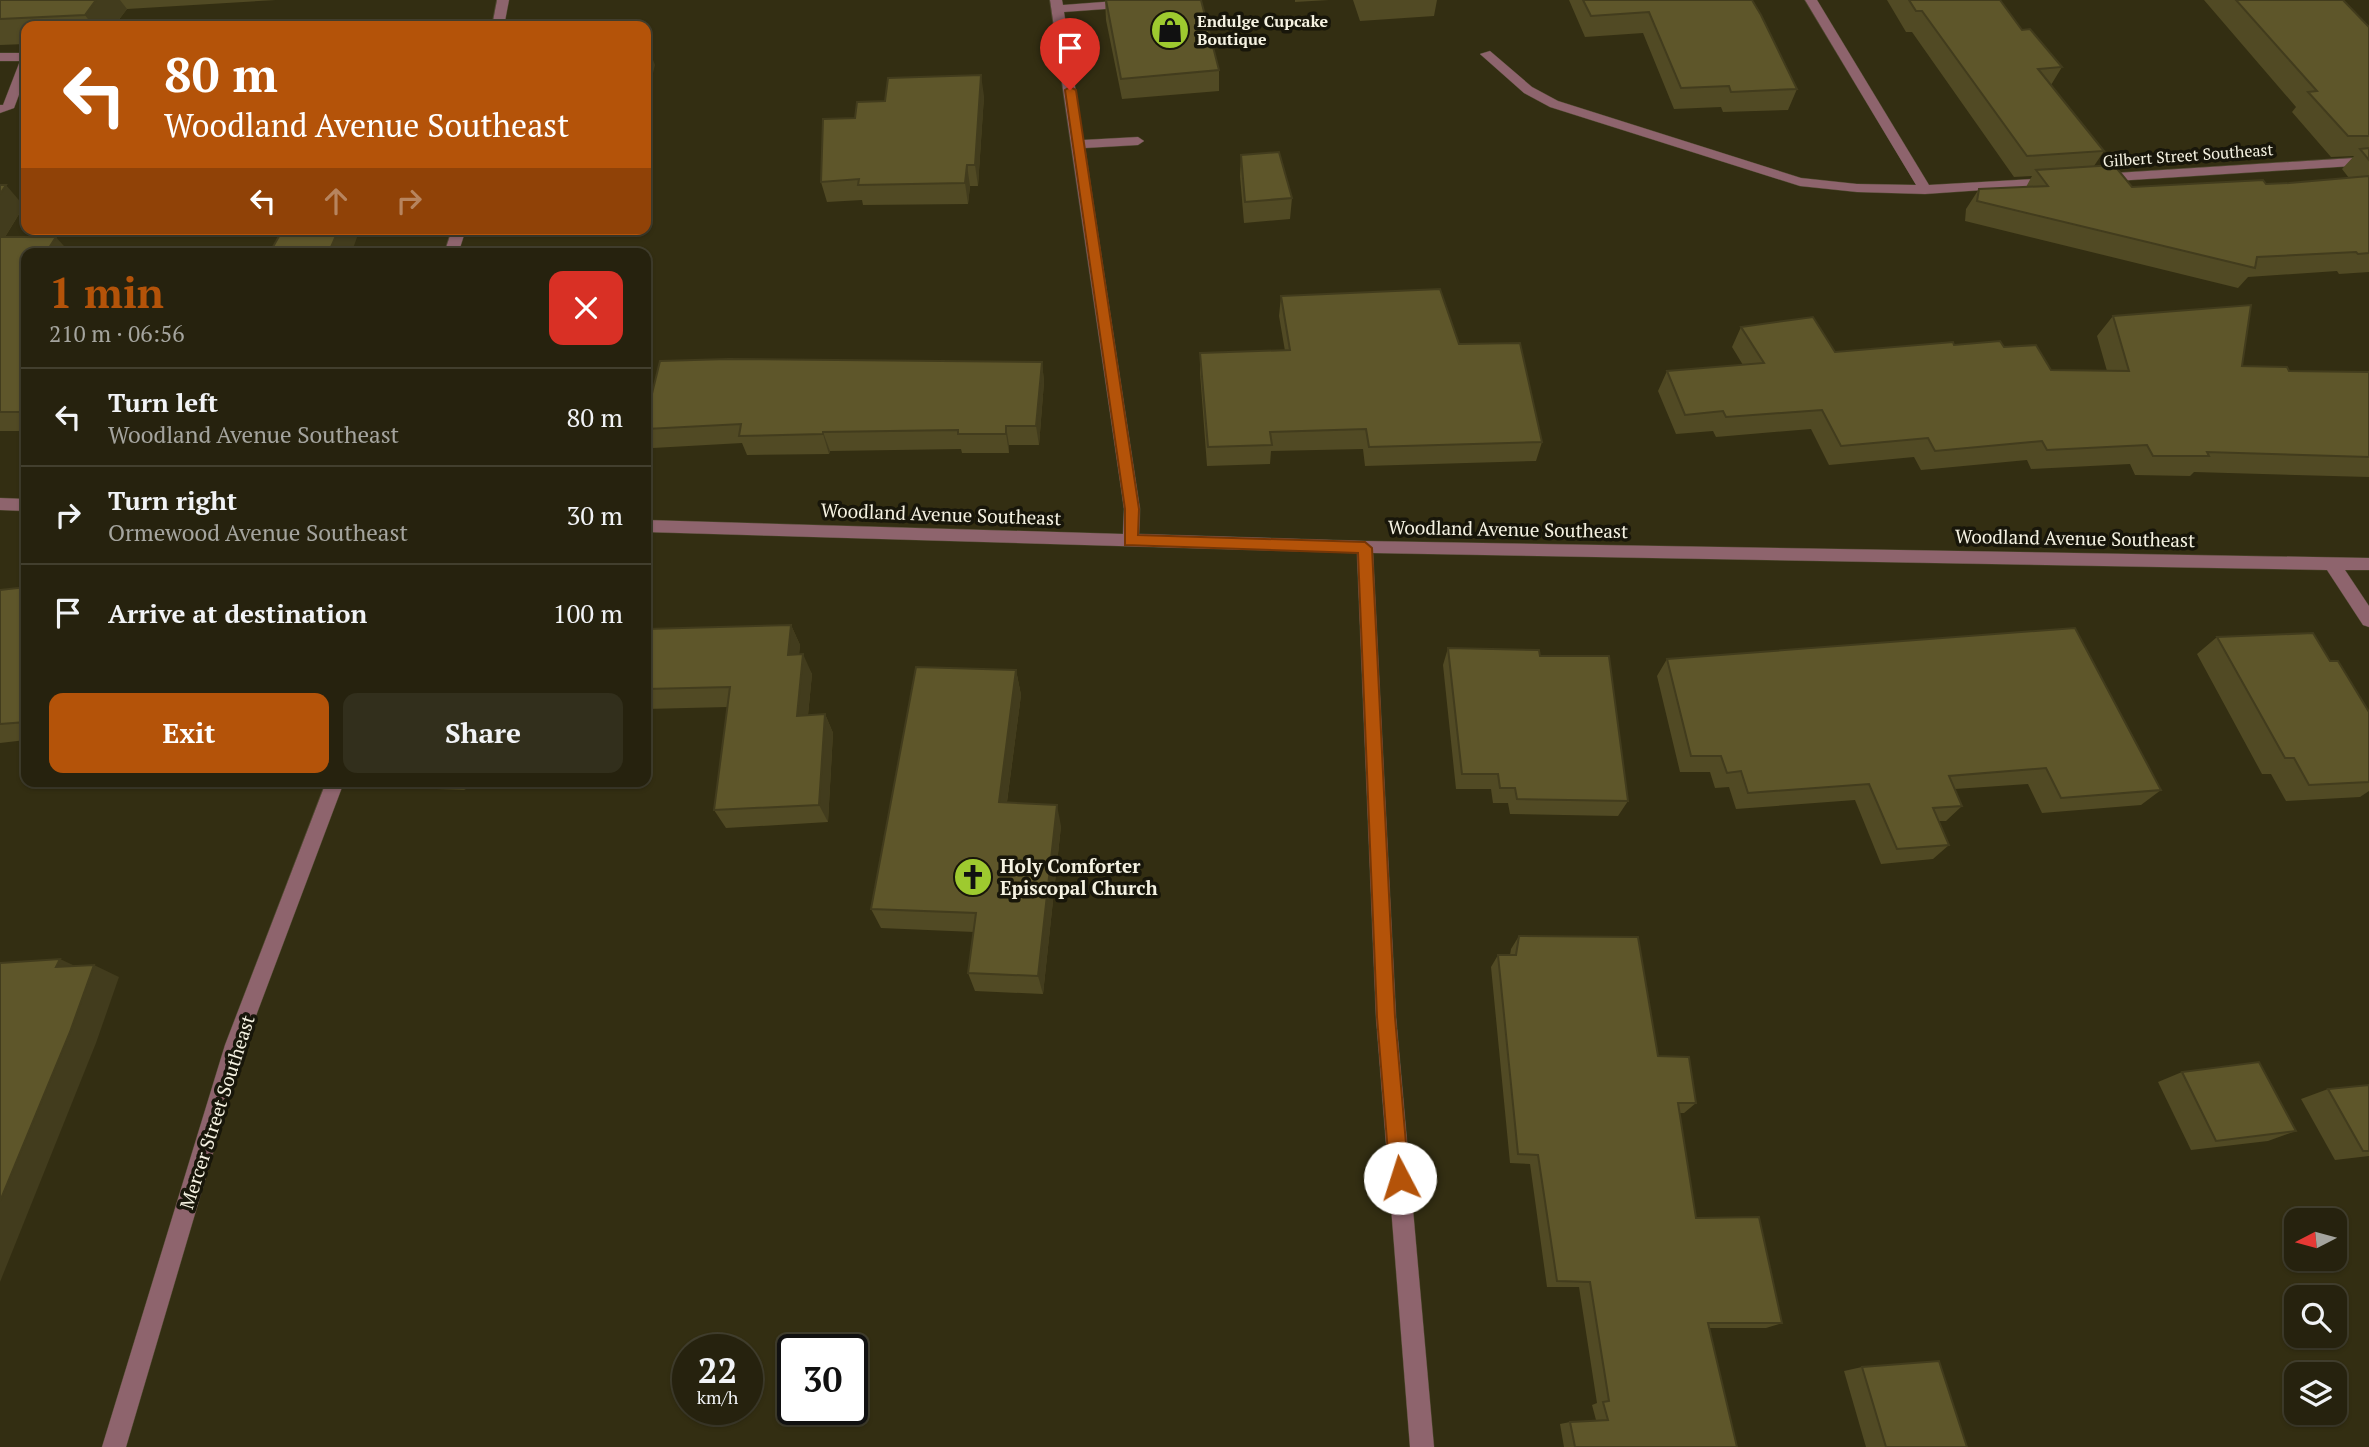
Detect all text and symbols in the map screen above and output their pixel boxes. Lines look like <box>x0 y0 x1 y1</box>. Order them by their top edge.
shop icon: Endulge Cupcake Boutique <box>1149 9 1191 51</box>
place label: Endulge Cupcake Boutique <box>1197 10 1329 50</box>
pin <box>1040 18 1100 90</box>
icon: arrive <box>1051 29 1089 67</box>
text: 80 m <box>164 41 278 106</box>
icon: left <box>49 49 140 140</box>
text: Woodland Avenue Southeast <box>164 104 569 146</box>
street label: Gilbert Street Southeast <box>2102 138 2274 172</box>
icon: left <box>244 182 282 220</box>
icon: ahead <box>317 182 355 220</box>
icon: right <box>390 182 428 220</box>
text: 1 min <box>49 264 164 320</box>
button: close <box>549 271 623 345</box>
text: 210 m · 06:56 <box>49 318 184 349</box>
text: Turn left <box>108 385 218 419</box>
icon: left <box>49 398 87 436</box>
text: 80 m <box>567 400 623 434</box>
text: Woodland Avenue Southeast <box>108 419 399 450</box>
text: Turn right <box>108 483 237 517</box>
icon: right <box>49 496 87 534</box>
street label: Woodland Avenue Southeast <box>820 497 1062 530</box>
text: 30 m <box>567 498 623 532</box>
street label: Woodland Avenue Southeast <box>1388 514 1628 543</box>
text: Ormewood Avenue Southeast <box>108 517 408 548</box>
street label: Woodland Avenue Southeast <box>1955 523 2195 552</box>
icon: arrive <box>49 594 87 632</box>
text: Arrive at destination <box>108 596 367 630</box>
text: 100 m <box>553 596 623 630</box>
button: Exit <box>49 693 329 773</box>
button: Share <box>343 693 623 773</box>
place label: Holy Comforter Episcopal Church <box>1000 853 1158 900</box>
church icon: Holy Comforter Episcopal Church <box>952 856 994 898</box>
street label: Mercer Street Southeast <box>173 1012 260 1212</box>
position arrow <box>1363 1141 1437 1215</box>
north arrow <box>2284 1208 2347 1270</box>
map controls <box>2284 1208 2347 1425</box>
button: search <box>2284 1285 2347 1348</box>
speed limit sign: 30 <box>777 1334 868 1425</box>
text: 22 <box>698 1347 737 1393</box>
button: layers <box>2284 1362 2347 1425</box>
text: km/h <box>697 1385 738 1409</box>

